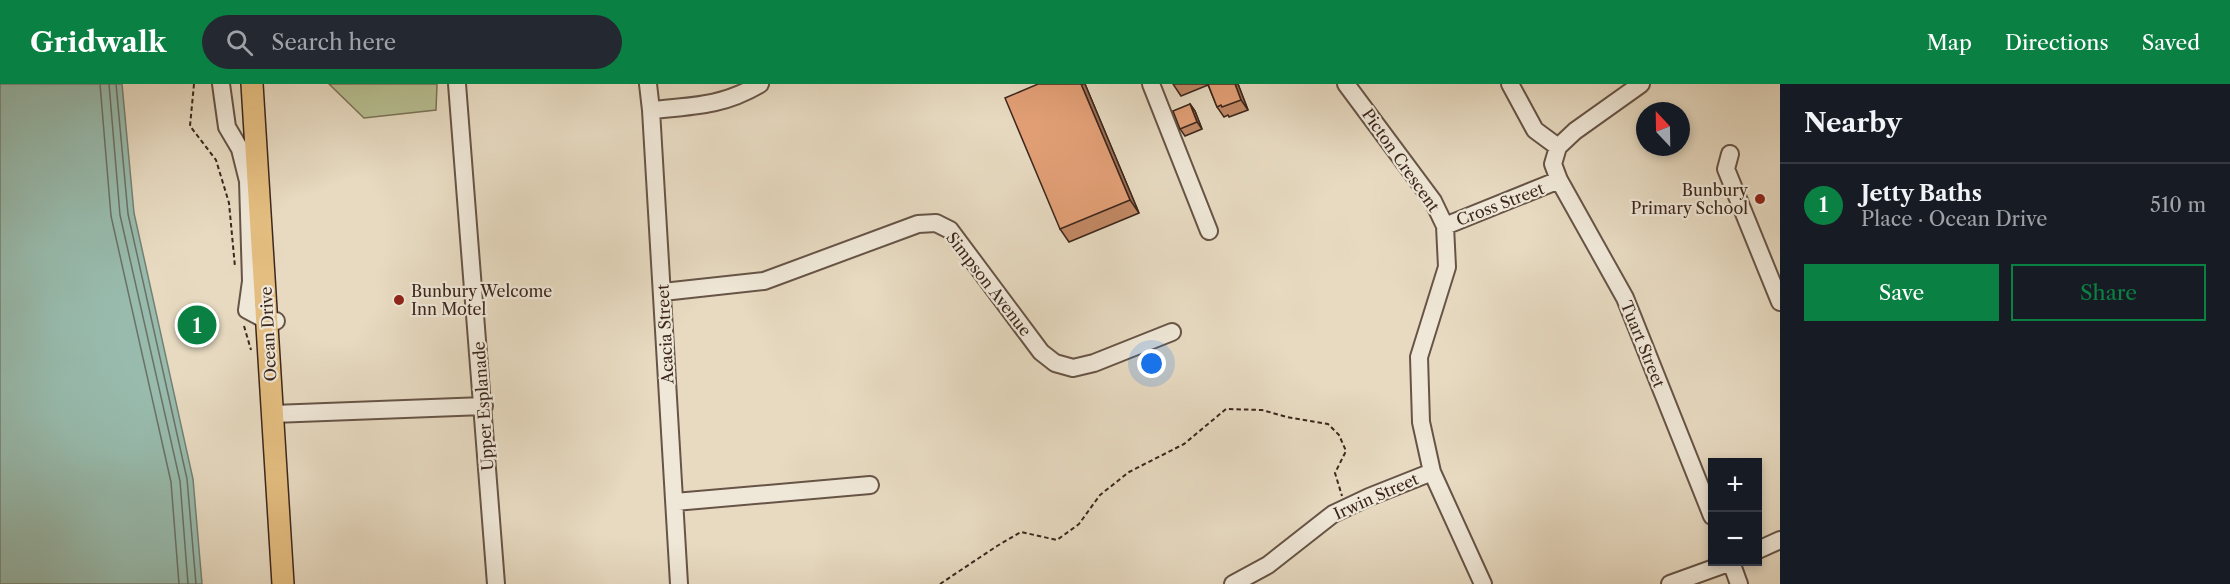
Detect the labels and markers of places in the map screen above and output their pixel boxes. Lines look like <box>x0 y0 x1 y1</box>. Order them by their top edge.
place label: Bunbury Primary School <box>1631 180 1749 218</box>
marker: Bunbury Primary School <box>1753 192 1767 206</box>
place label: Bunbury Welcome Inn Motel <box>411 281 552 319</box>
marker: Bunbury Welcome Inn Motel <box>392 293 406 307</box>
pin: 1 <box>178 302 216 348</box>

